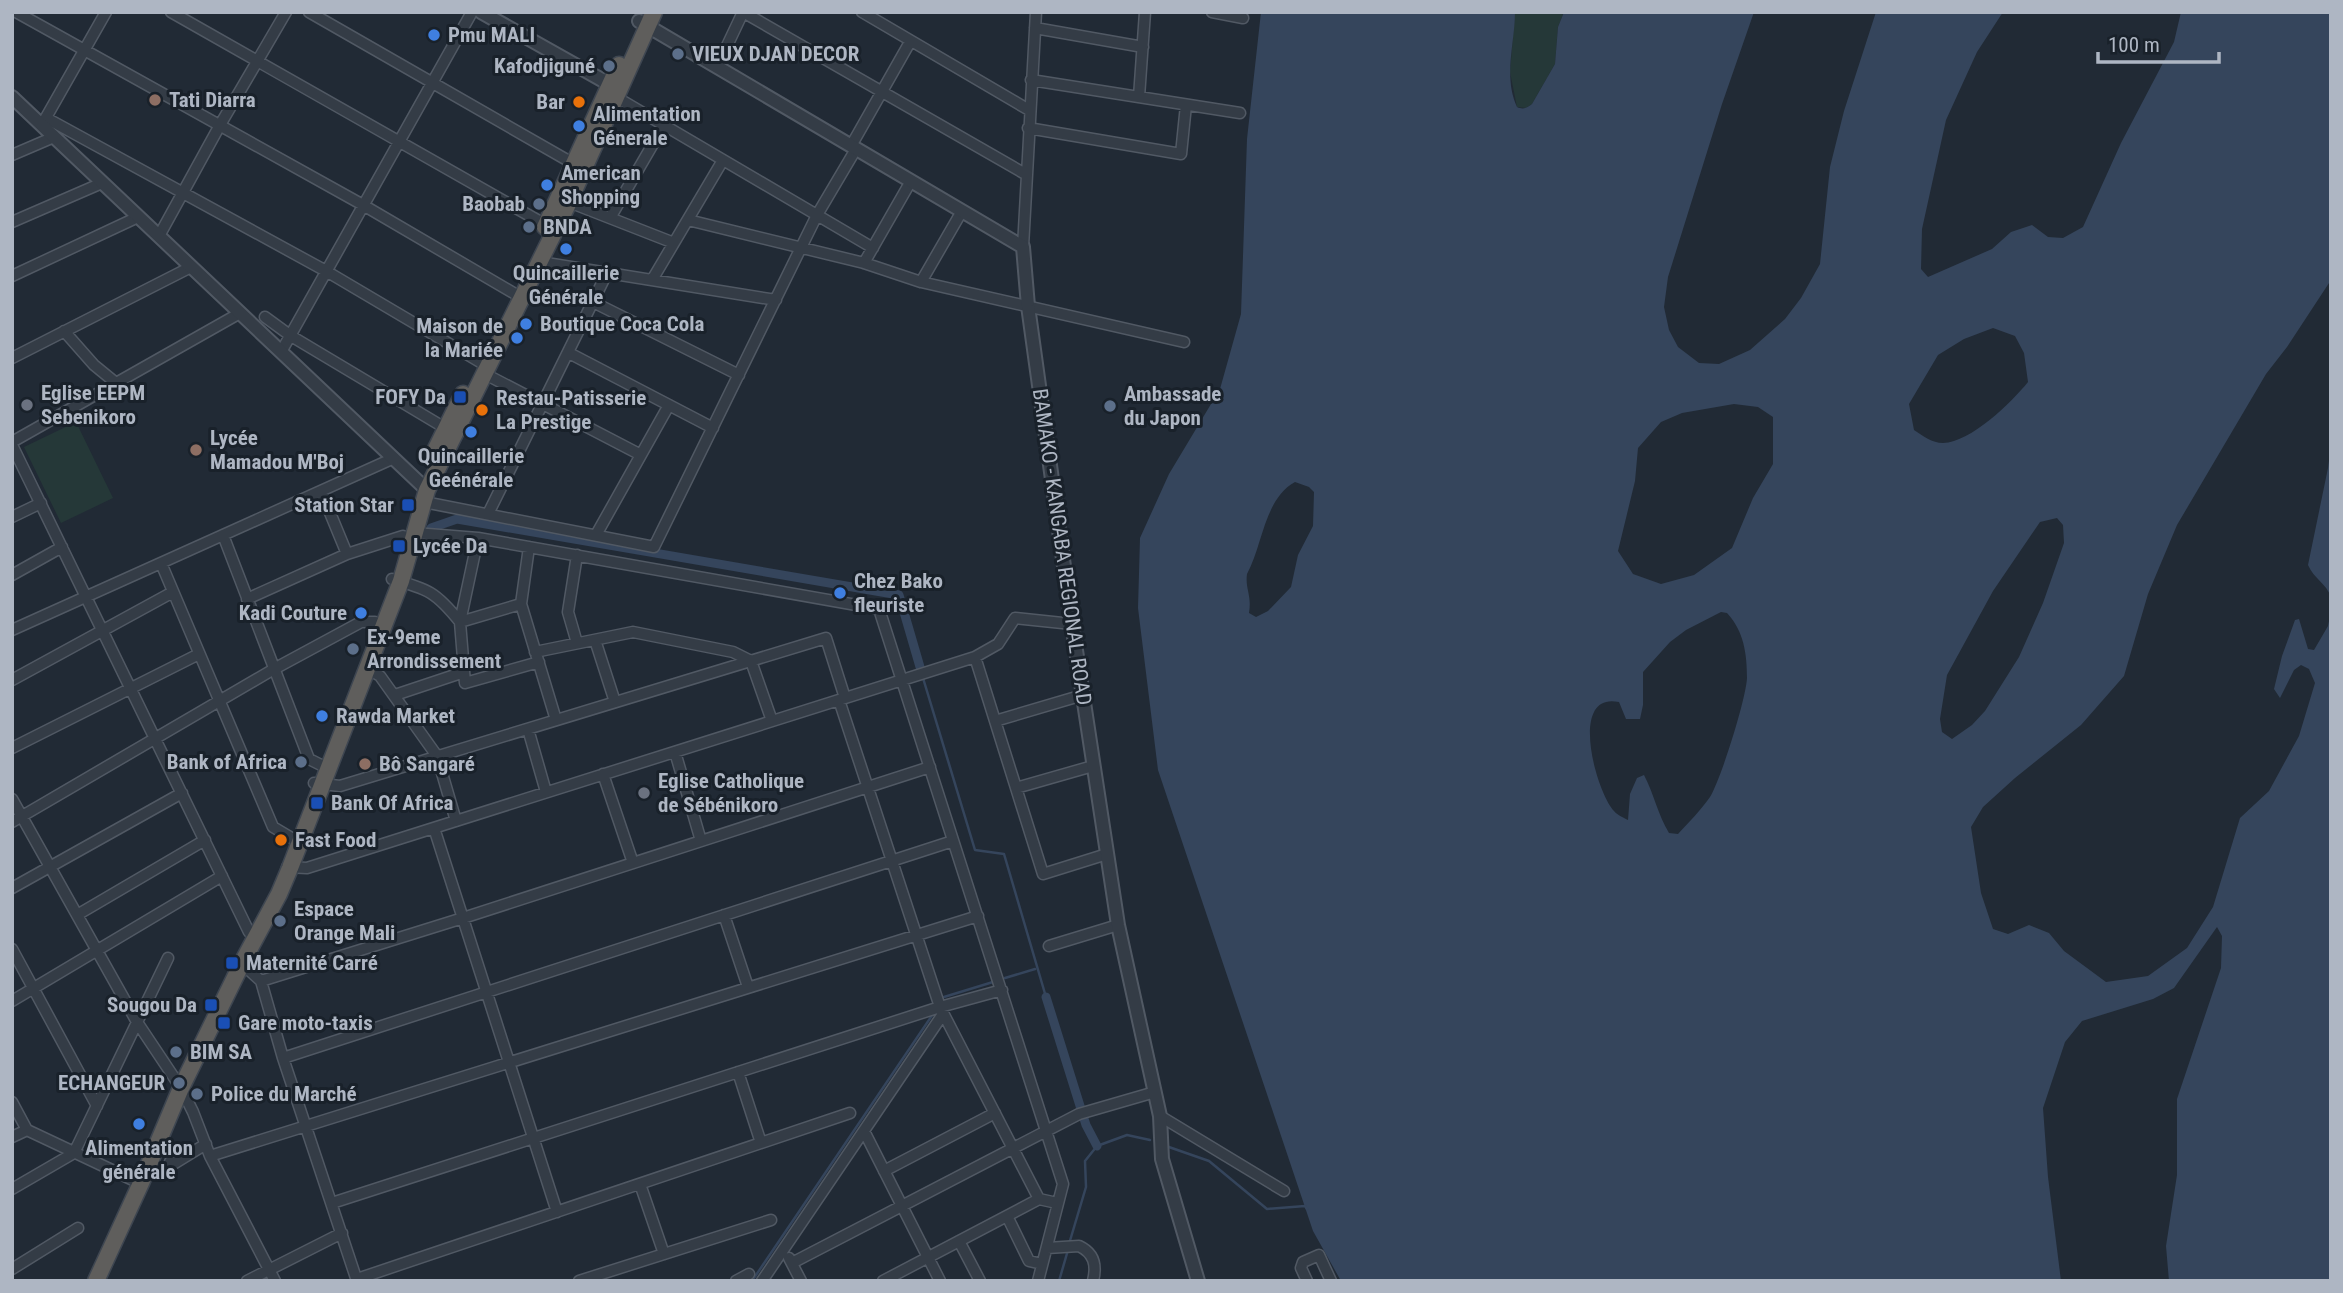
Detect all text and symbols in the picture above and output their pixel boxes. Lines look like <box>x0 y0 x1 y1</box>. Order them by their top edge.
scale bar <box>2098 21 2219 65</box>
place label: Pmu MALI <box>448 23 535 47</box>
marker: Pmu MALI <box>426 27 442 43</box>
text: 100 m <box>2108 33 2160 57</box>
place label: VIEUX DJAN DECOR <box>692 42 860 66</box>
marker: VIEUX DJAN DECOR <box>670 46 686 62</box>
place label: Kafodjiguné <box>494 54 595 78</box>
marker: Kafodjiguné <box>601 58 617 74</box>
place label: Tati Diarra <box>169 88 256 112</box>
place label: Bar <box>536 90 565 114</box>
marker: Tati Diarra <box>147 92 163 108</box>
marker: Bar <box>571 94 587 110</box>
place label: Alimentation Génerale <box>593 102 701 150</box>
marker: Alimentation Génerale <box>571 118 587 134</box>
place label: American Shopping <box>561 161 641 209</box>
marker: American Shopping <box>539 177 555 193</box>
place label: Baobab <box>462 192 525 216</box>
marker: Baobab <box>531 196 547 212</box>
place label: BNDA <box>543 215 592 239</box>
marker: BNDA <box>521 219 537 235</box>
marker: Quincaillerie Générale <box>558 241 574 257</box>
place label: Quincaillerie Générale <box>513 261 619 309</box>
place label: Boutique Coca Cola <box>540 312 704 336</box>
place label: Maison de la Mariée <box>416 314 503 362</box>
marker: Boutique Coca Cola <box>518 316 534 332</box>
marker: Maison de la Mariée <box>509 330 525 346</box>
place label: Eglise EEPM Sebenikoro <box>41 381 145 429</box>
place label: Ambassade du Japon <box>1124 382 1221 430</box>
place label: FOFY Da <box>375 385 446 409</box>
place label: Restau-Patisserie La Prestige <box>496 386 646 434</box>
street label: BAMAKO - KANGABA REGIONAL ROAD <box>1028 387 1096 707</box>
marker: FOFY Da <box>452 389 468 405</box>
marker: Eglise EEPM Sebenikoro <box>19 397 35 413</box>
marker: Ambassade du Japon <box>1102 398 1118 414</box>
marker: Restau-Patisserie La Prestige <box>474 402 490 418</box>
marker: Quincaillerie Geénérale <box>463 424 479 440</box>
place label: Lycée Mamadou M'Boj <box>210 426 344 474</box>
marker: Lycée Mamadou M'Boj <box>188 442 204 458</box>
place label: Quincaillerie Geénérale <box>418 444 524 492</box>
place label: Station Star <box>294 493 394 517</box>
marker: Station Star <box>400 497 416 513</box>
place label: Lycée Da <box>413 534 487 558</box>
marker: Lycée Da <box>391 538 407 554</box>
place label: Chez Bako fleuriste <box>854 569 943 617</box>
marker: Chez Bako fleuriste <box>832 585 848 601</box>
place label: Kadi Couture <box>239 601 347 625</box>
marker: Kadi Couture <box>353 605 369 621</box>
place label: Ex-9eme Arrondissement <box>367 625 501 673</box>
marker: Ex-9eme Arrondissement <box>345 641 361 657</box>
place label: Rawda Market <box>336 704 455 728</box>
marker: Rawda Market <box>314 708 330 724</box>
place label: Bank of Africa <box>167 750 287 774</box>
place label: Bô Sangaré <box>379 752 475 776</box>
marker: Bank of Africa <box>293 754 309 770</box>
marker: Bô Sangaré <box>357 756 373 772</box>
place label: Eglise Catholique de Sébénikoro <box>658 769 804 817</box>
marker: Eglise Catholique de Sébénikoro <box>636 785 652 801</box>
place label: Bank Of Africa <box>331 791 454 815</box>
marker: Bank Of Africa <box>309 795 325 811</box>
place label: Fast Food <box>295 828 376 852</box>
marker: Fast Food <box>273 832 289 848</box>
place label: Espace Orange Mali <box>294 897 395 945</box>
marker: Espace Orange Mali <box>272 913 288 929</box>
place label: Maternité Carré <box>246 951 378 975</box>
marker: Maternité Carré <box>224 955 240 971</box>
place label: Sougou Da <box>107 993 197 1017</box>
marker: Sougou Da <box>203 997 219 1013</box>
place label: Gare moto-taxis <box>238 1011 373 1035</box>
marker: Gare moto-taxis <box>216 1015 232 1031</box>
place label: BIM SA <box>190 1040 253 1064</box>
marker: BIM SA <box>168 1044 184 1060</box>
place label: ECHANGEUR <box>58 1071 165 1095</box>
marker: ECHANGEUR <box>171 1075 187 1091</box>
place label: Police du Marché <box>211 1082 357 1106</box>
marker: Police du Marché <box>189 1086 205 1102</box>
marker: Alimentation générale <box>131 1116 147 1132</box>
place label: Alimentation générale <box>85 1136 193 1184</box>

